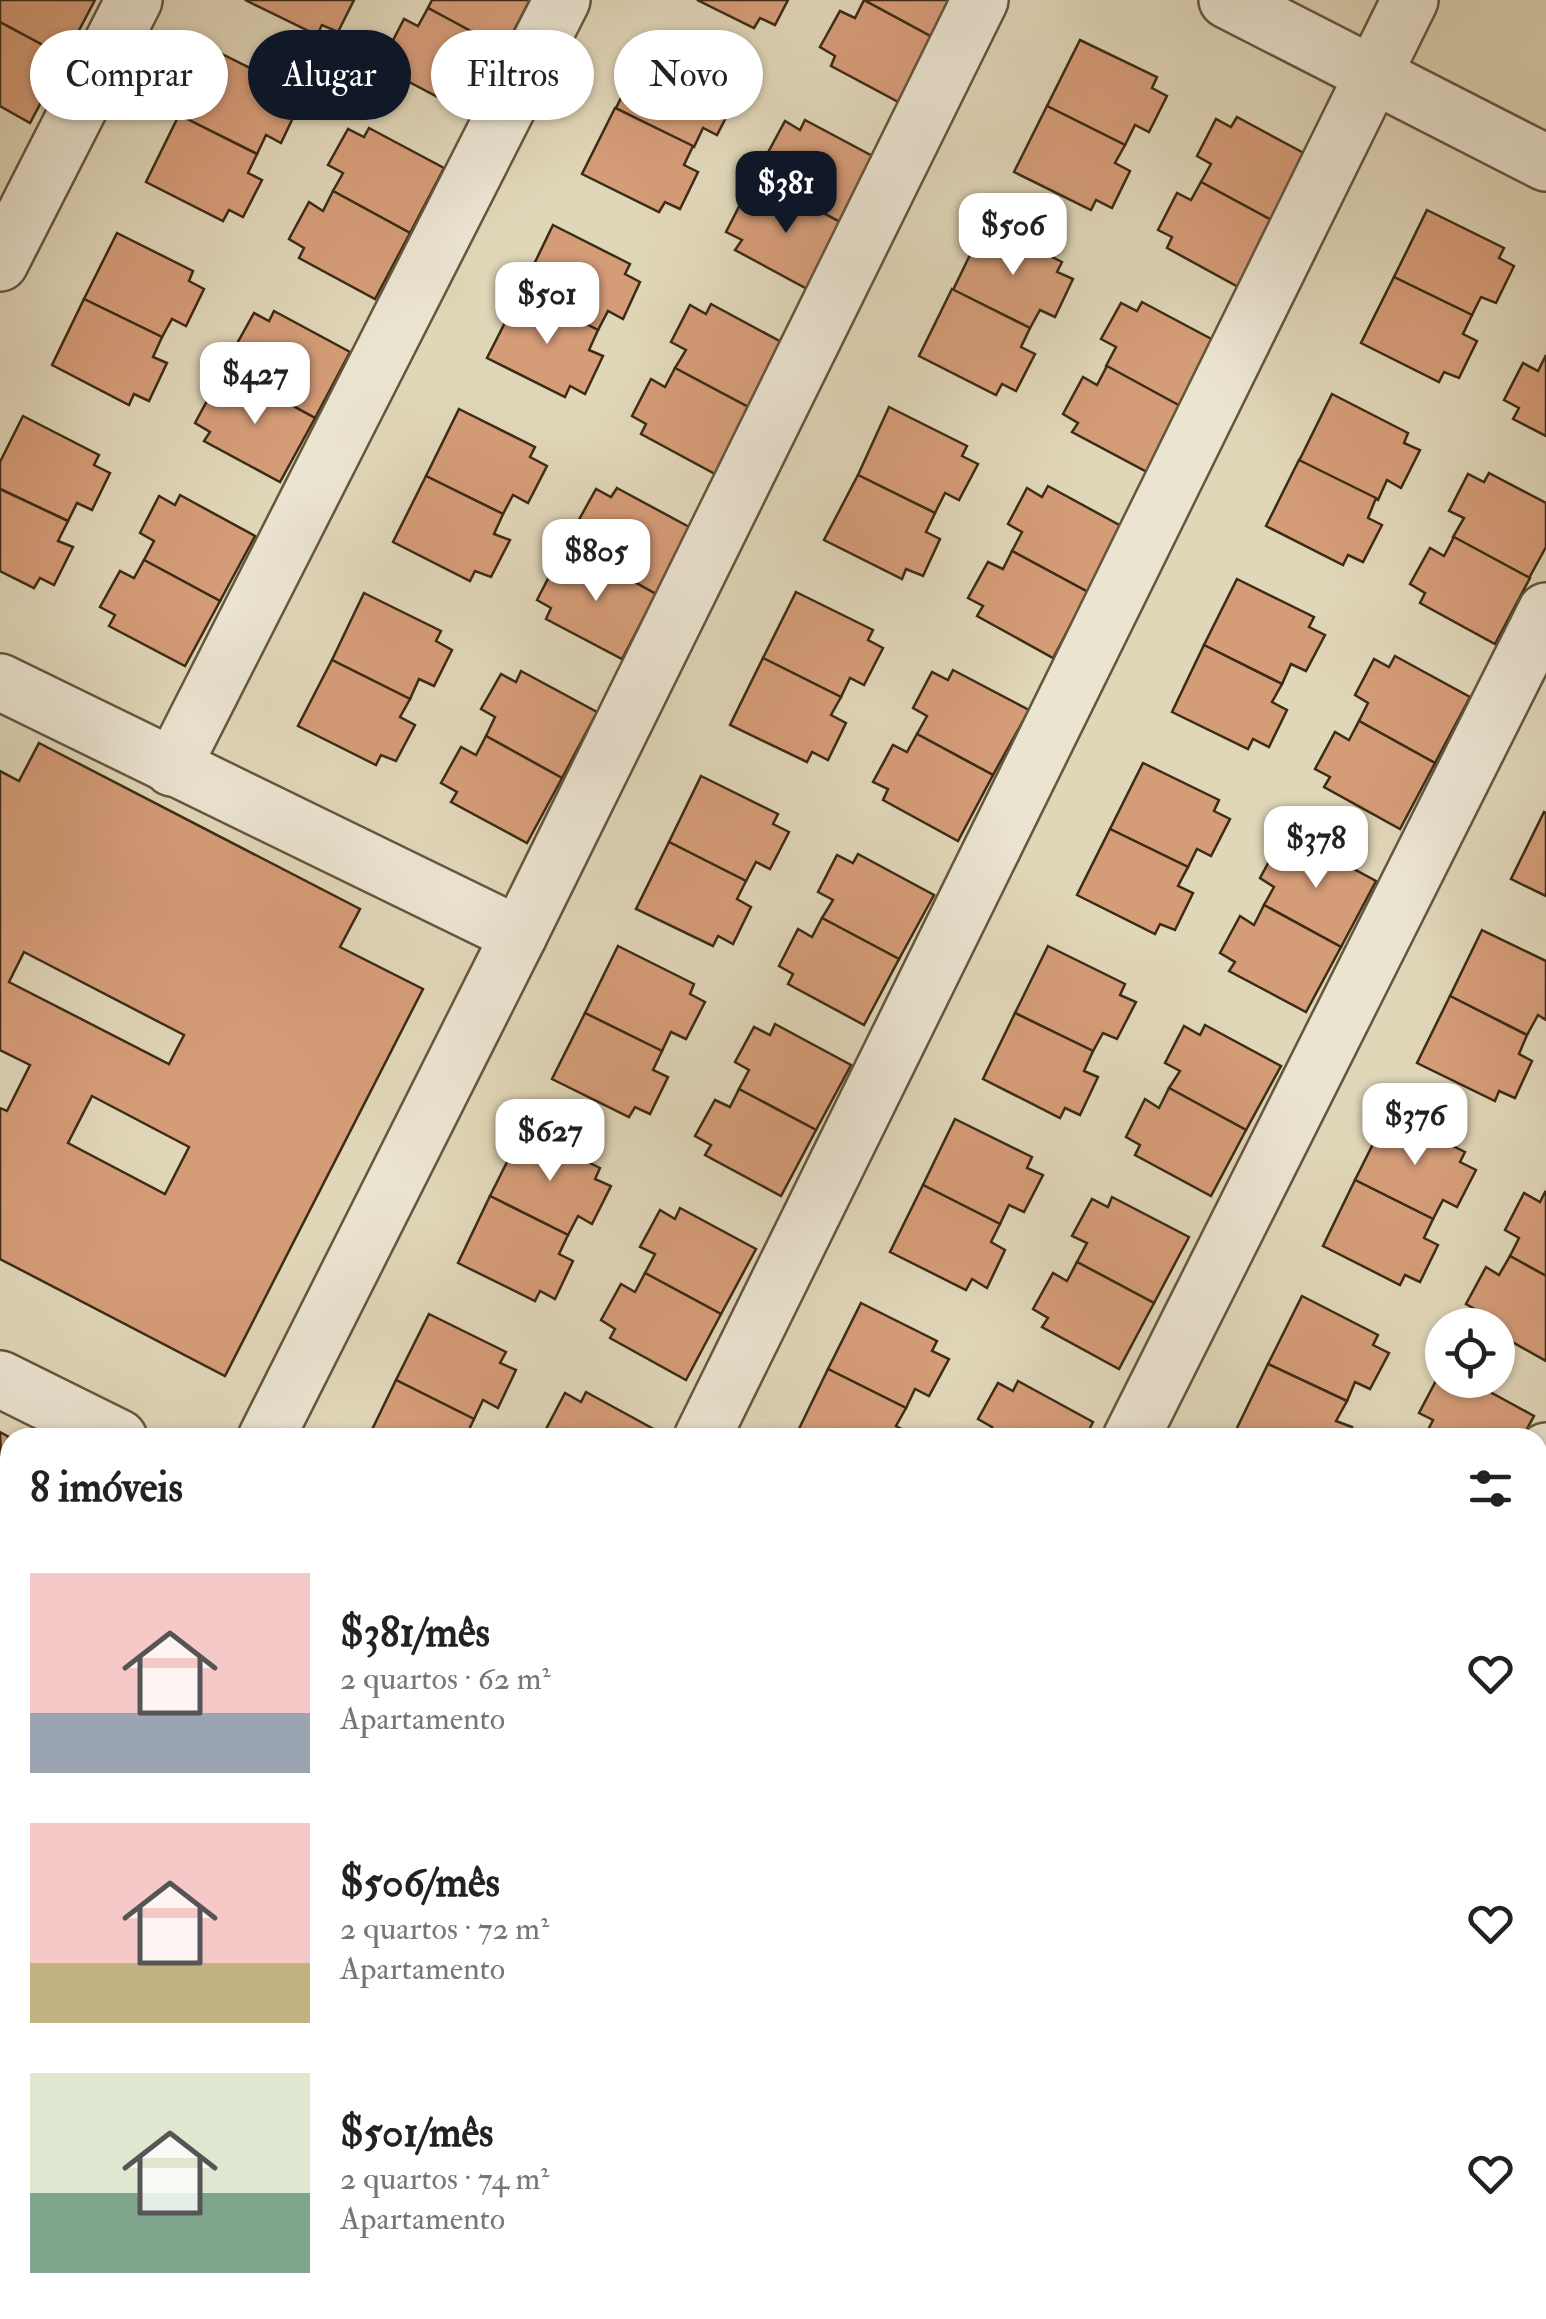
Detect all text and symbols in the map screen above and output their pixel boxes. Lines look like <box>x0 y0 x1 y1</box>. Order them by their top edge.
chip: Comprar <box>30 30 228 120</box>
chip: Alugar <box>248 30 411 120</box>
chip: Filtros <box>431 30 594 120</box>
chip: Novo <box>614 30 763 120</box>
pin: $381 <box>727 151 845 236</box>
text: $381 <box>758 163 814 203</box>
pin: $506 <box>954 193 1072 278</box>
text: $506 <box>981 205 1045 245</box>
pin: $501 <box>488 262 606 347</box>
text: $501 <box>517 274 577 314</box>
pin: $427 <box>196 342 314 427</box>
text: $427 <box>222 354 288 394</box>
pin: $805 <box>537 519 655 604</box>
text: $805 <box>564 531 628 571</box>
pin: $378 <box>1257 806 1375 891</box>
text: $378 <box>1286 818 1346 858</box>
pin: $376 <box>1356 1083 1474 1168</box>
text: $376 <box>1384 1095 1446 1135</box>
pin: $627 <box>491 1099 609 1184</box>
text: $627 <box>517 1111 583 1151</box>
map controls <box>1425 1308 1515 1398</box>
button: locate <box>1425 1308 1515 1398</box>
icon: filters <box>1463 1461 1518 1516</box>
text: 8 imóveis <box>30 1462 183 1514</box>
text: $381/mês <box>340 1607 490 1659</box>
icon: home <box>110 1613 230 1733</box>
icon: heart <box>1463 1646 1518 1701</box>
text: 2 quartos · 62 m² <box>340 1659 551 1699</box>
text: Apartamento <box>340 1699 505 1739</box>
text: $506/mês <box>340 1857 500 1909</box>
icon: home <box>110 1863 230 1983</box>
icon: heart <box>1463 1896 1518 1951</box>
text: 2 quartos · 72 m² <box>340 1909 549 1949</box>
text: Apartamento <box>340 1949 505 1989</box>
text: $501/mês <box>340 2107 493 2159</box>
icon: home <box>110 2113 230 2233</box>
icon: heart <box>1463 2146 1518 2201</box>
text: 2 quartos · 74 m² <box>340 2159 549 2199</box>
text: Apartamento <box>340 2199 505 2239</box>

